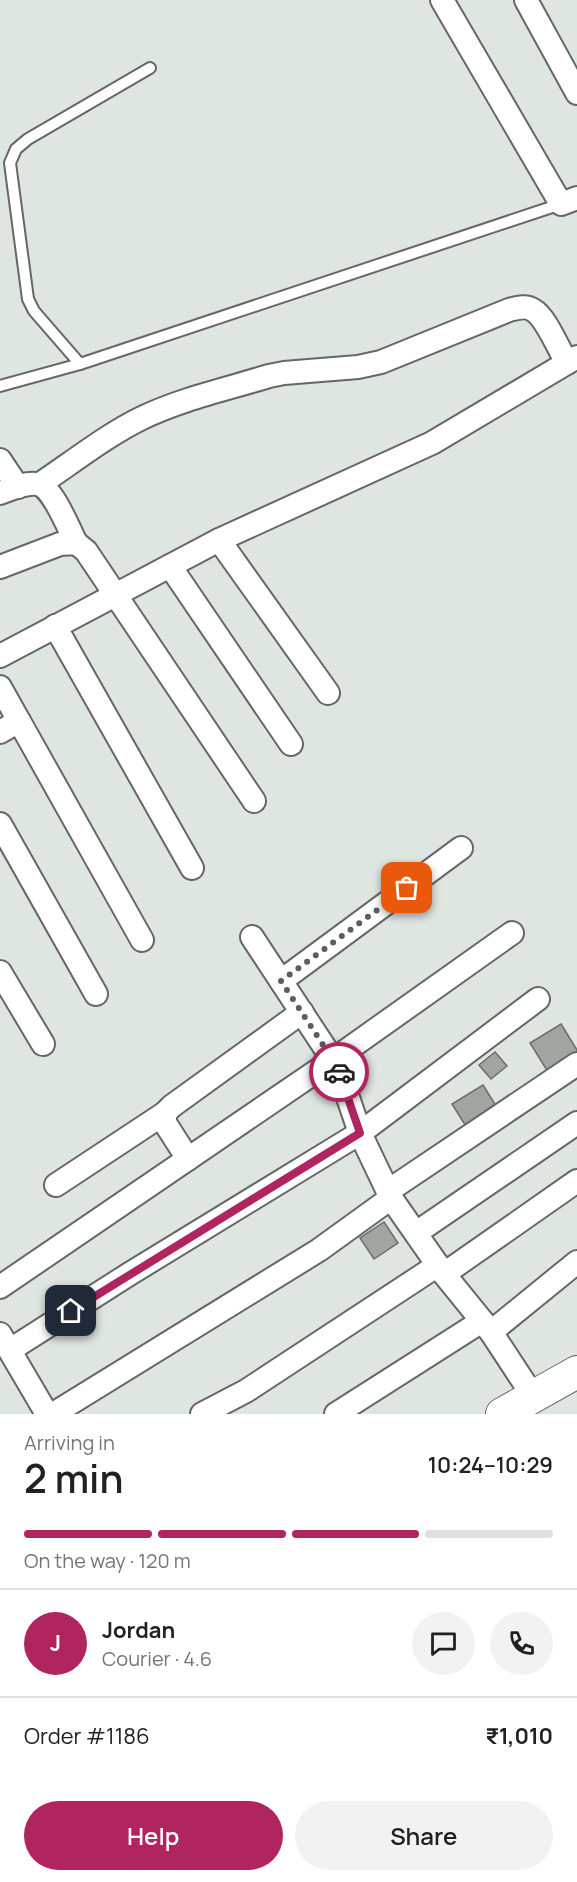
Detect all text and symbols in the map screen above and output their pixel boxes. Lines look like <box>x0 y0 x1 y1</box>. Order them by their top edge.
pin <box>381 862 432 913</box>
icon: bag <box>390 871 423 904</box>
courier <box>309 1042 369 1102</box>
icon: car <box>323 1056 356 1089</box>
pin <box>45 1285 96 1336</box>
icon: home <box>54 1294 87 1327</box>
text: Arriving in <box>24 1429 115 1456</box>
text: 10:24–10:29 <box>428 1450 553 1480</box>
text: 2 min <box>24 1451 123 1505</box>
text: On the way · 120 m <box>24 1547 191 1574</box>
button: chat <box>412 1612 475 1675</box>
button: phone <box>490 1612 553 1675</box>
text: Jordan <box>102 1615 175 1645</box>
text: J <box>50 1628 61 1658</box>
text: Courier · 4.6 <box>102 1645 212 1672</box>
text: Order #1186 <box>24 1721 150 1751</box>
text: ₹1,010 <box>485 1721 553 1751</box>
button: Help <box>24 1801 283 1870</box>
button: Share <box>295 1801 553 1870</box>

